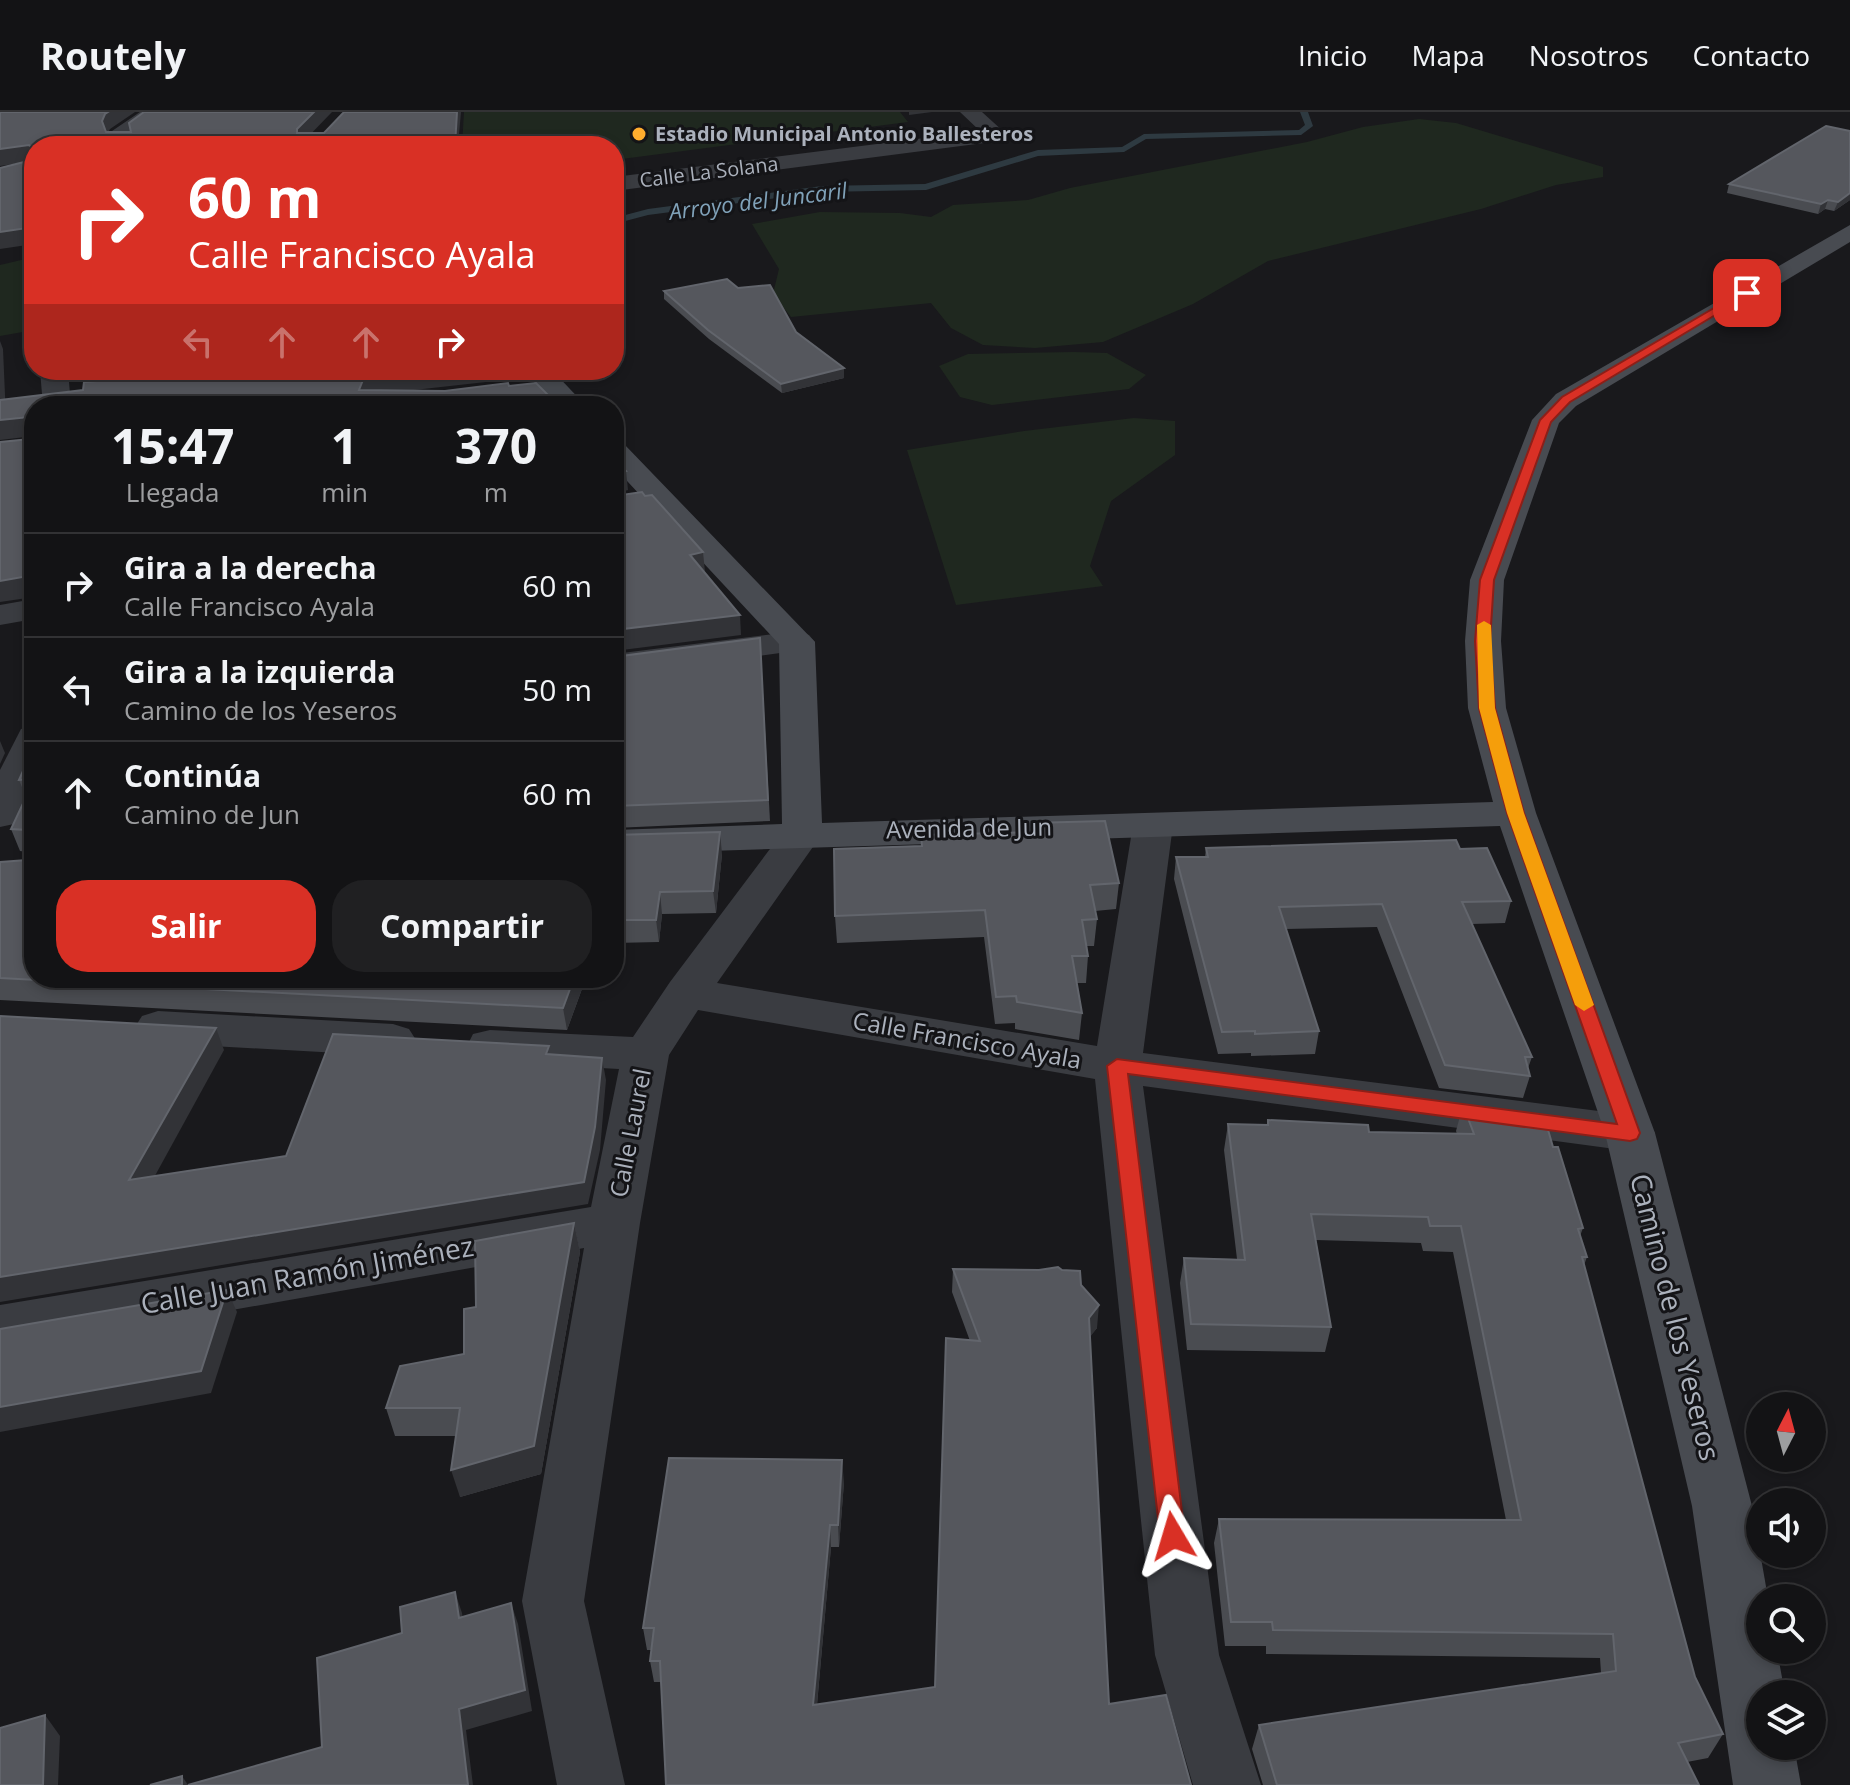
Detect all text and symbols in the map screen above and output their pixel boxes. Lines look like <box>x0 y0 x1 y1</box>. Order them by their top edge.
text: Routely <box>40 29 186 81</box>
text: Inicio <box>1298 36 1367 74</box>
text: Mapa <box>1411 36 1485 74</box>
text: Nosotros <box>1529 36 1649 74</box>
text: Contacto <box>1693 36 1810 74</box>
place label: Estadio Municipal Antonio Ballesteros <box>655 120 1033 147</box>
marker: Estadio Municipal Antonio Ballesteros <box>630 125 648 143</box>
street label: Calle La Solana <box>638 150 780 193</box>
text: 60 m <box>188 158 322 234</box>
icon: right <box>56 168 160 272</box>
water label: Arroyo del Juncaril <box>665 174 849 226</box>
text: Calle Francisco Ayala <box>188 230 535 279</box>
pin <box>1713 259 1781 327</box>
icon: arrive <box>1725 271 1769 315</box>
icon: left <box>176 320 220 364</box>
icon: ahead <box>260 320 304 364</box>
icon: ahead <box>344 320 388 364</box>
icon: right <box>428 320 472 364</box>
text: 15:47 <box>111 413 234 478</box>
text: 1 <box>331 413 358 478</box>
text: 370 <box>455 413 537 478</box>
text: Llegada <box>126 474 219 510</box>
text: min <box>321 474 368 510</box>
text: m <box>484 474 508 510</box>
text: Gira a la derecha <box>124 547 377 588</box>
icon: right <box>56 563 100 607</box>
text: 60 m <box>522 565 592 606</box>
text: Calle Francisco Ayala <box>124 588 375 624</box>
text: Gira a la izquierda <box>124 651 396 692</box>
icon: left <box>56 667 100 711</box>
text: 50 m <box>522 669 592 710</box>
text: Camino de los Yeseros <box>124 692 397 728</box>
text: Continúa <box>124 755 261 796</box>
icon: ahead <box>56 771 100 815</box>
text: 60 m <box>522 773 592 814</box>
text: Camino de Jun <box>124 796 300 832</box>
street label: Avenida de Jun <box>886 810 1052 845</box>
button: Salir <box>56 880 316 972</box>
button: Compartir <box>332 880 592 972</box>
street label: Calle Francisco Ayala <box>850 1003 1084 1076</box>
street label: Calle Laurel <box>601 1066 658 1200</box>
street label: Camino de los Yeseros <box>1622 1169 1730 1464</box>
street label: Calle Juan Ramón Jiménez <box>137 1226 476 1322</box>
north arrow <box>1746 1392 1826 1472</box>
map controls <box>1746 1392 1826 1760</box>
button: sound <box>1746 1488 1826 1568</box>
position arrow <box>1131 1494 1215 1578</box>
button: search <box>1746 1584 1826 1664</box>
button: layers <box>1746 1680 1826 1760</box>

